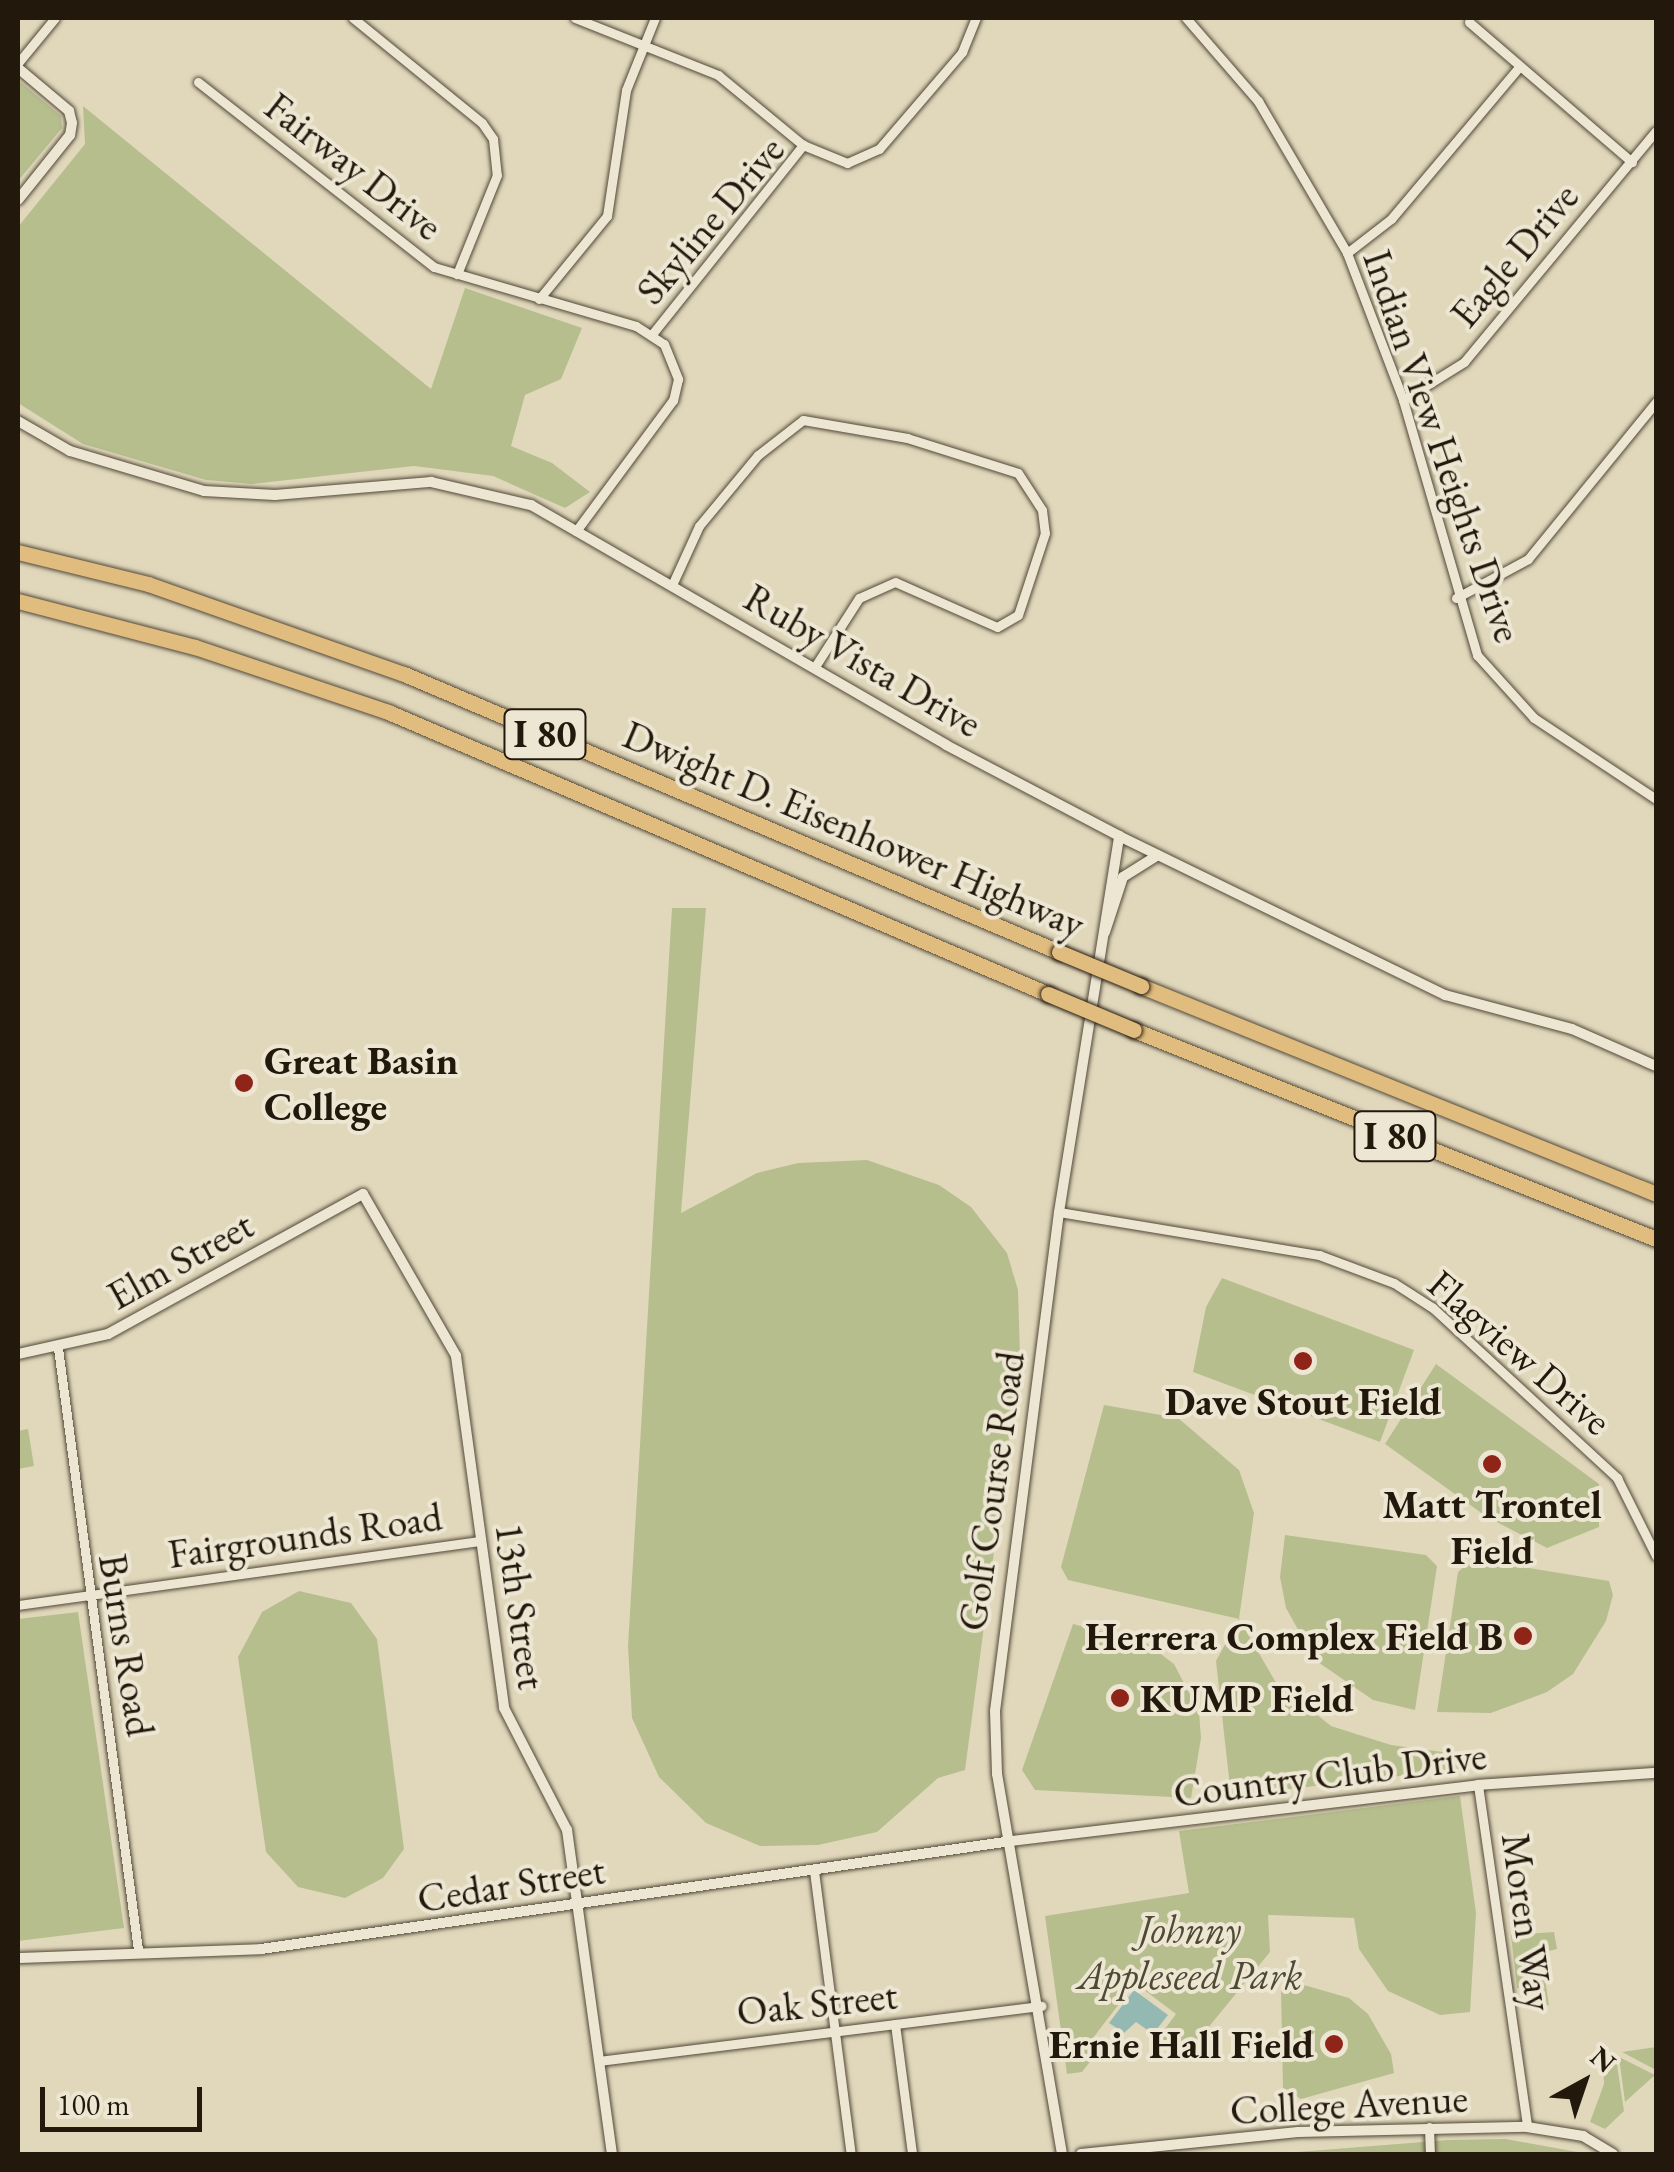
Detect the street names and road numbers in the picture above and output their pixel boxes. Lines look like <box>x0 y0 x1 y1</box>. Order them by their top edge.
street label: Fairway Drive <box>256 82 452 250</box>
street label: Skyline Drive <box>626 126 794 314</box>
street label: Eagle Drive <box>1440 173 1588 337</box>
street label: Indian View Heights Drive <box>1353 244 1533 648</box>
street label: Ruby Vista Drive <box>736 573 990 747</box>
road number: I 80 <box>502 701 588 767</box>
street label: Dwight D. Eisenhower Highway <box>616 710 1092 948</box>
road number: I 80 <box>1352 1103 1438 1169</box>
street label: Elm Street <box>99 1200 261 1320</box>
street label: Flagview Drive <box>1419 1259 1621 1445</box>
street label: Golf Course Road <box>948 1348 1034 1634</box>
street label: Fairgrounds Road <box>165 1492 445 1578</box>
street label: 13th Street <box>486 1520 556 1692</box>
street label: Burns Road <box>89 1551 165 1739</box>
street label: Country Club Drive <box>1171 1731 1489 1817</box>
street label: Moren Way <box>1492 1830 1564 2014</box>
street label: Cedar Street <box>414 1846 608 1922</box>
street label: Oak Street <box>734 1971 900 2035</box>
street label: College Avenue <box>1229 2074 1469 2134</box>

